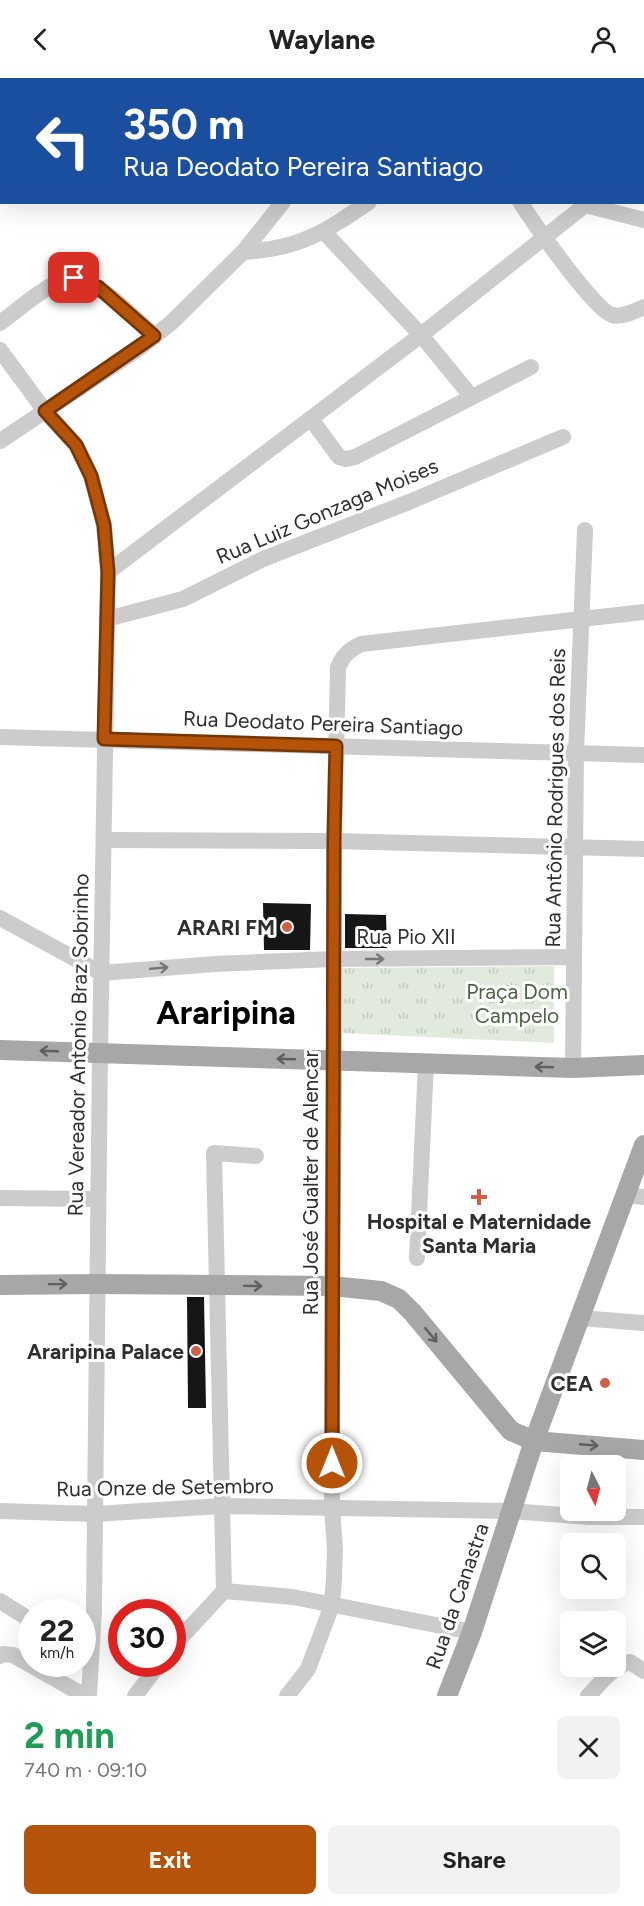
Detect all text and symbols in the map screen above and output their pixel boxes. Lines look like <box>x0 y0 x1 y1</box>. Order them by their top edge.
icon: back <box>24 23 57 56</box>
text: Waylane <box>269 23 375 56</box>
icon: person <box>587 23 620 56</box>
text: 350 m <box>123 99 245 150</box>
icon: left <box>24 102 102 180</box>
text: Rua Deodato Pereira Santiago <box>123 150 483 183</box>
pin <box>48 252 99 303</box>
icon: arrive <box>57 261 90 294</box>
street label: Rua Luiz Gonzaga Moises <box>212 453 442 569</box>
street label: Rua Antônio Rodrigues dos Reis <box>540 648 570 948</box>
street label: Rua Deodato Pereira Santiago <box>182 706 464 740</box>
street label: Rua Vereador Antonio Braz Sobrinho <box>63 873 93 1217</box>
place label: ARARI FM <box>177 915 275 940</box>
marker: ARARI FM <box>280 920 294 934</box>
street label: Rua Pio XII <box>356 924 456 949</box>
one-way arrow <box>364 953 384 965</box>
one-way arrow <box>149 963 169 974</box>
park label: Praça Dom Campelo <box>466 979 568 1028</box>
district label: Araripina <box>156 993 296 1032</box>
one-way arrow <box>39 1045 59 1057</box>
street label: Rua José Gualter de Alencar <box>298 1050 323 1316</box>
one-way arrow <box>276 1053 296 1064</box>
one-way arrow <box>534 1061 554 1072</box>
marker: Hospital e Maternidade Santa Maria <box>470 1188 488 1206</box>
place label: Hospital e Maternidade Santa Maria <box>367 1209 592 1258</box>
one-way arrow <box>48 1278 68 1290</box>
one-way arrow <box>243 1280 263 1292</box>
one-way arrow <box>424 1327 438 1342</box>
place label: Araripina Palace <box>27 1339 184 1364</box>
marker: Araripina Palace <box>189 1344 203 1358</box>
place label: CEA <box>550 1371 593 1396</box>
marker: CEA <box>598 1376 612 1390</box>
position arrow <box>300 1431 364 1495</box>
one-way arrow <box>578 1440 598 1451</box>
north arrow <box>560 1455 626 1521</box>
map controls <box>560 1455 626 1677</box>
street label: Rua Onze de Setembro <box>56 1473 274 1501</box>
street label: Rua da Canastra <box>420 1520 494 1672</box>
button: search <box>560 1533 626 1599</box>
speed limit sign: 30 <box>108 1599 186 1677</box>
button: layers <box>560 1611 626 1677</box>
text: 22 <box>40 1612 74 1649</box>
text: km/h <box>40 1644 74 1662</box>
text: 2 min <box>24 1714 115 1757</box>
button: close <box>557 1716 620 1779</box>
text: 740 m · 09:10 <box>24 1758 147 1782</box>
button: Exit <box>24 1825 316 1894</box>
button: Share <box>328 1825 620 1894</box>

